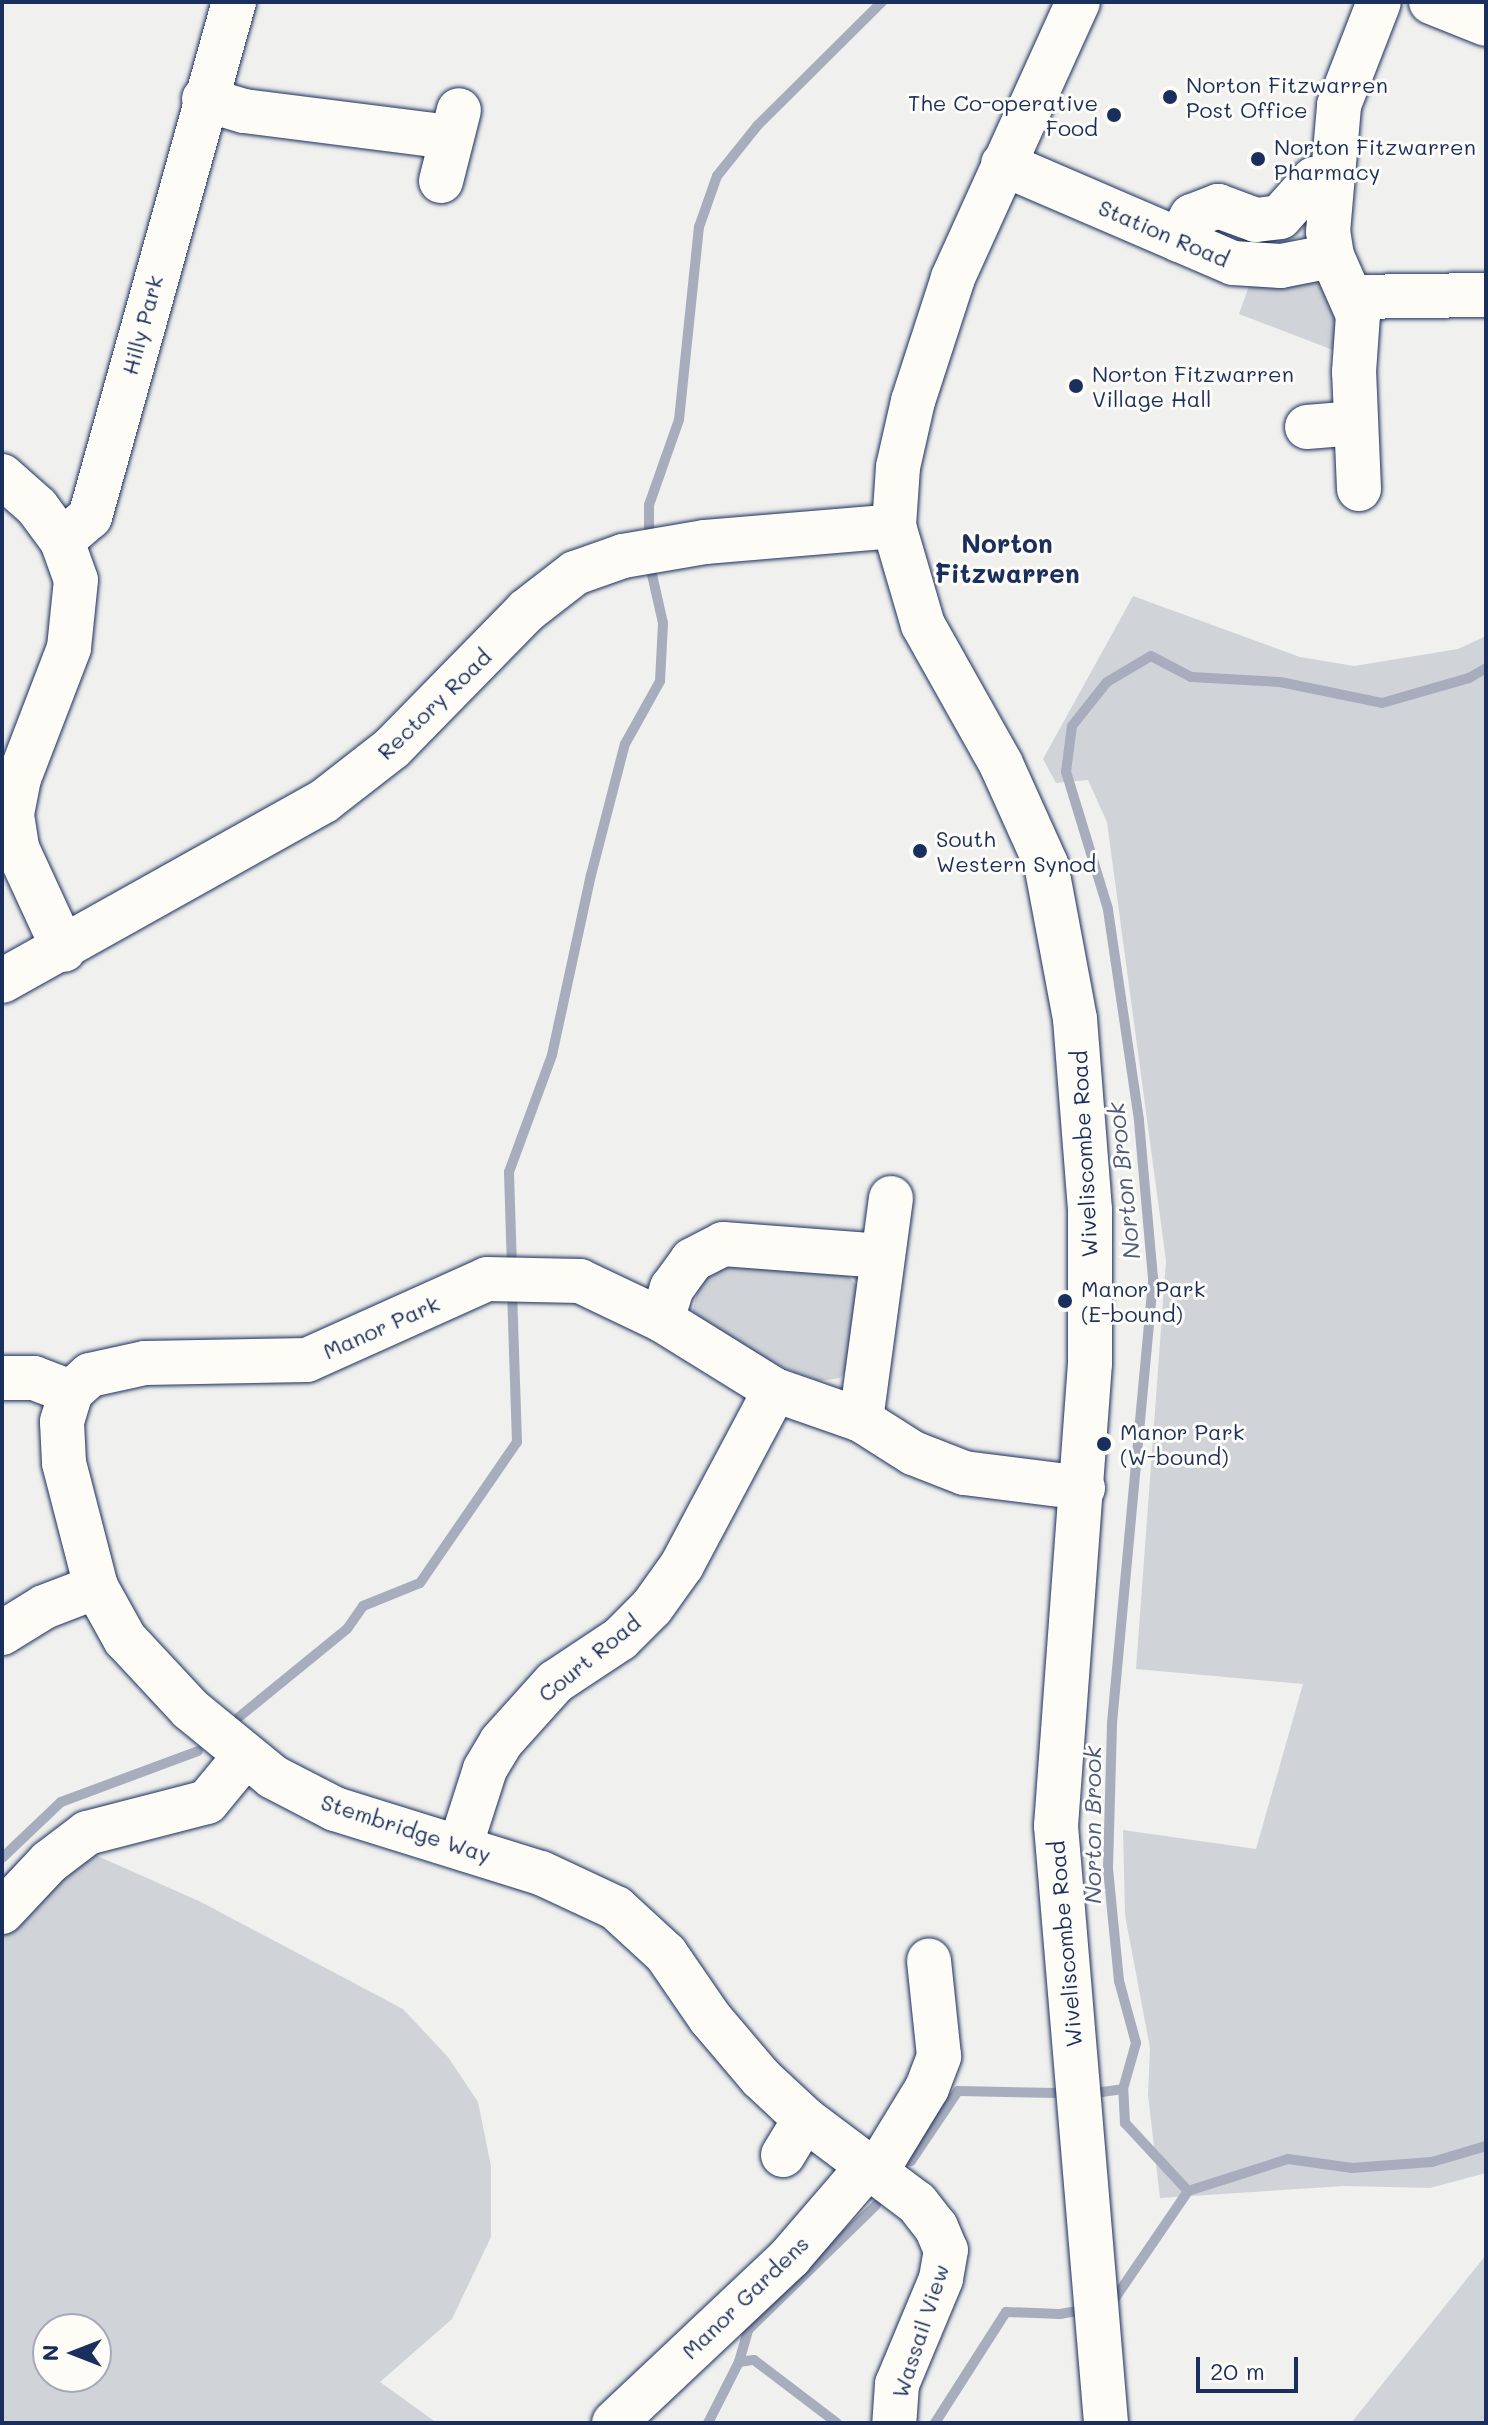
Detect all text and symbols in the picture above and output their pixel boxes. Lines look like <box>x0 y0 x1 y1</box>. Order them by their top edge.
place label: Norton Fitzwarren Post Office <box>1186 71 1388 122</box>
marker: Norton Fitzwarren Post Office <box>1161 88 1179 106</box>
place label: The Co-operative Food <box>908 89 1098 140</box>
marker: The Co-operative Food <box>1105 106 1123 124</box>
place label: Norton Fitzwarren Pharmacy <box>1274 133 1476 184</box>
marker: Norton Fitzwarren Pharmacy <box>1249 150 1267 168</box>
street label: Station Road <box>1095 194 1233 272</box>
street label: Hilly Park <box>116 272 168 378</box>
place label: Norton Fitzwarren Village Hall <box>1092 360 1294 412</box>
marker: Norton Fitzwarren Village Hall <box>1067 377 1085 395</box>
district label: Norton Fitzwarren <box>934 528 1080 590</box>
street label: Rectory Road <box>372 643 496 765</box>
place label: South Western Synod <box>936 825 1096 876</box>
marker: South Western Synod <box>911 842 929 860</box>
street label: Wiveliscombe Road <box>1065 1050 1103 1258</box>
water label: Norton Brook <box>1100 1101 1146 1261</box>
place label: Manor Park (E-bound) <box>1081 1275 1205 1326</box>
street label: Manor Park <box>319 1290 443 1364</box>
marker: Manor Park (E-bound) <box>1056 1292 1074 1310</box>
place label: Manor Park (W-bound) <box>1120 1418 1244 1470</box>
marker: Manor Park (W-bound) <box>1095 1435 1113 1453</box>
street label: Court Road <box>533 1609 645 1707</box>
water label: Norton Brook <box>1078 1746 1106 1904</box>
street label: Stembridge Way <box>318 1788 494 1868</box>
street label: Wiveliscombe Road <box>1043 1840 1087 2048</box>
street label: Manor Gardens <box>676 2230 814 2364</box>
street label: Wassail View <box>886 2261 954 2401</box>
north arrow <box>32 2313 112 2393</box>
scale bar <box>1200 2341 1302 2391</box>
text: N <box>35 2345 64 2361</box>
text: 20 m <box>1210 2355 1265 2386</box>

